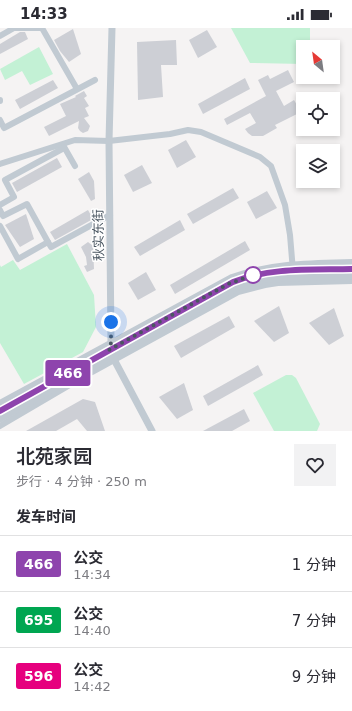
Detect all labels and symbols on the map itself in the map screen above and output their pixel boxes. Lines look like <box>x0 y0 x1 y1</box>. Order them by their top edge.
north arrow <box>296 40 340 84</box>
street label: 秋实东街 <box>91 209 106 261</box>
unlabelled marker <box>244 266 262 284</box>
your location <box>101 312 121 332</box>
line badge: 466 <box>45 360 91 386</box>

